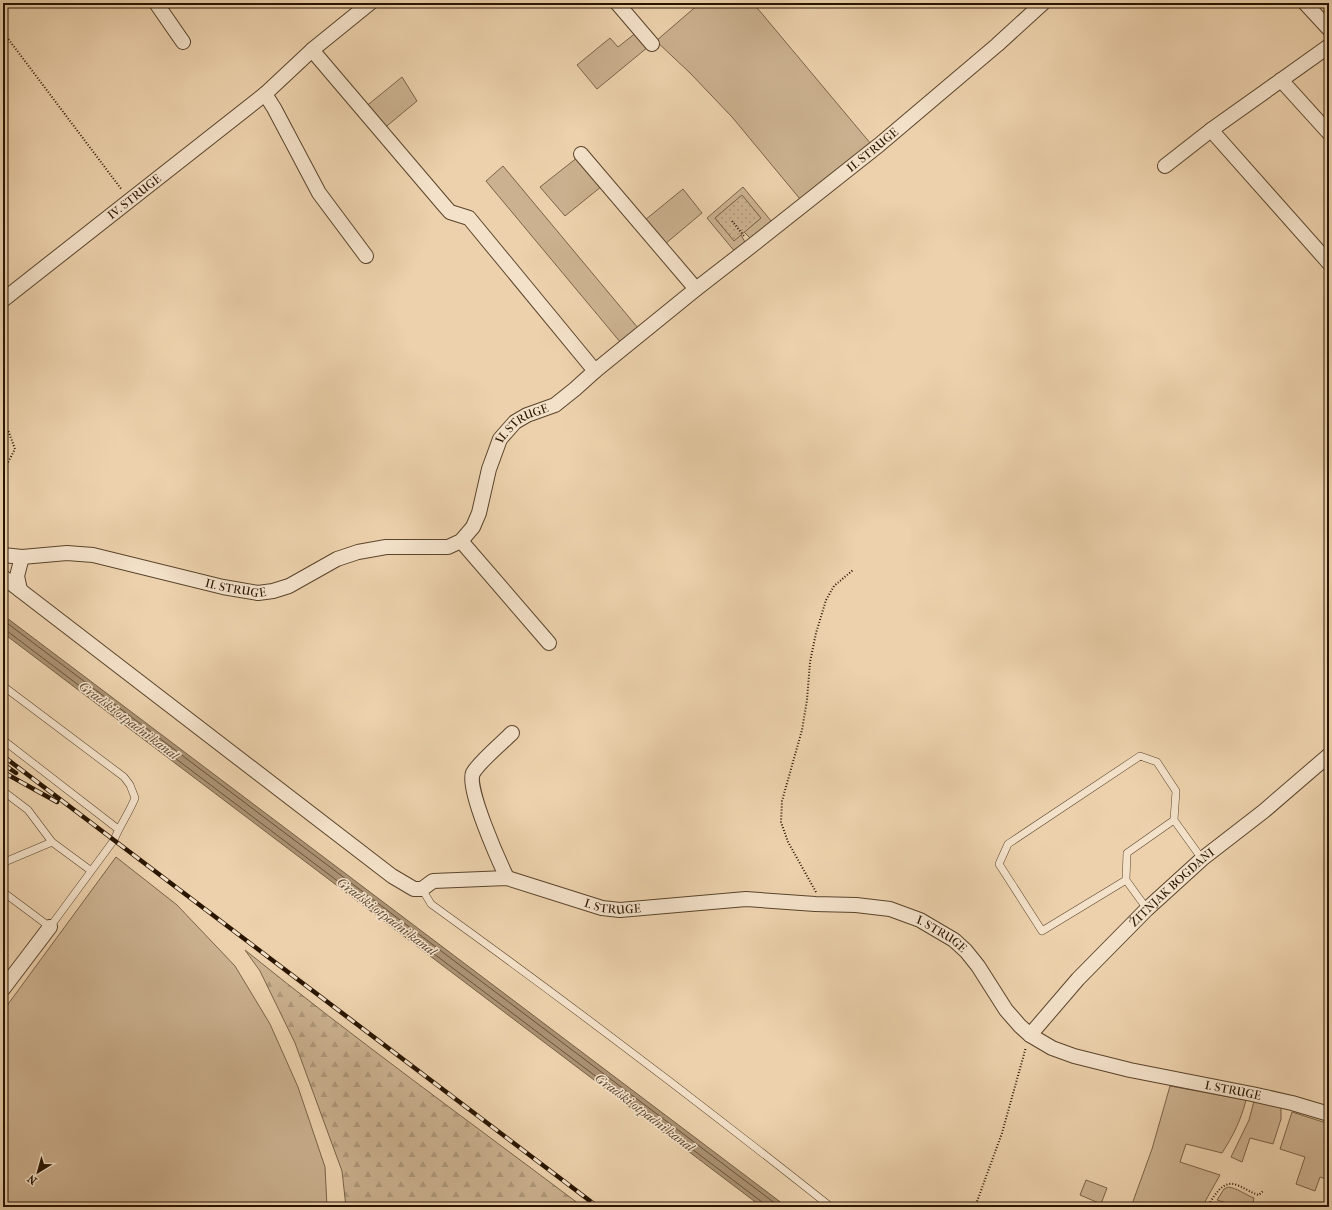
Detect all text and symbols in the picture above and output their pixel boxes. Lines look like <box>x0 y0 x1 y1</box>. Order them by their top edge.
street label: II. STRUGE <box>844 125 901 175</box>
street label: IV. STRUGE <box>105 171 164 222</box>
street label: II. STRUGE <box>492 401 550 445</box>
street label: II. STRUGE <box>204 576 267 600</box>
water label: Gradski otpadni kanal <box>76 678 183 764</box>
street label: ŽITNJAK BOGDANI <box>1126 845 1217 930</box>
water label: Gradski otpadni kanal <box>334 874 441 960</box>
street label: I. STRUGE <box>583 896 642 917</box>
street label: I. STRUGE <box>915 912 970 955</box>
water label: Gradski otpadni kanal <box>592 1070 699 1156</box>
street label: I. STRUGE <box>1204 1078 1263 1103</box>
north arrow <box>18 1152 58 1192</box>
text: N <box>25 1171 40 1187</box>

